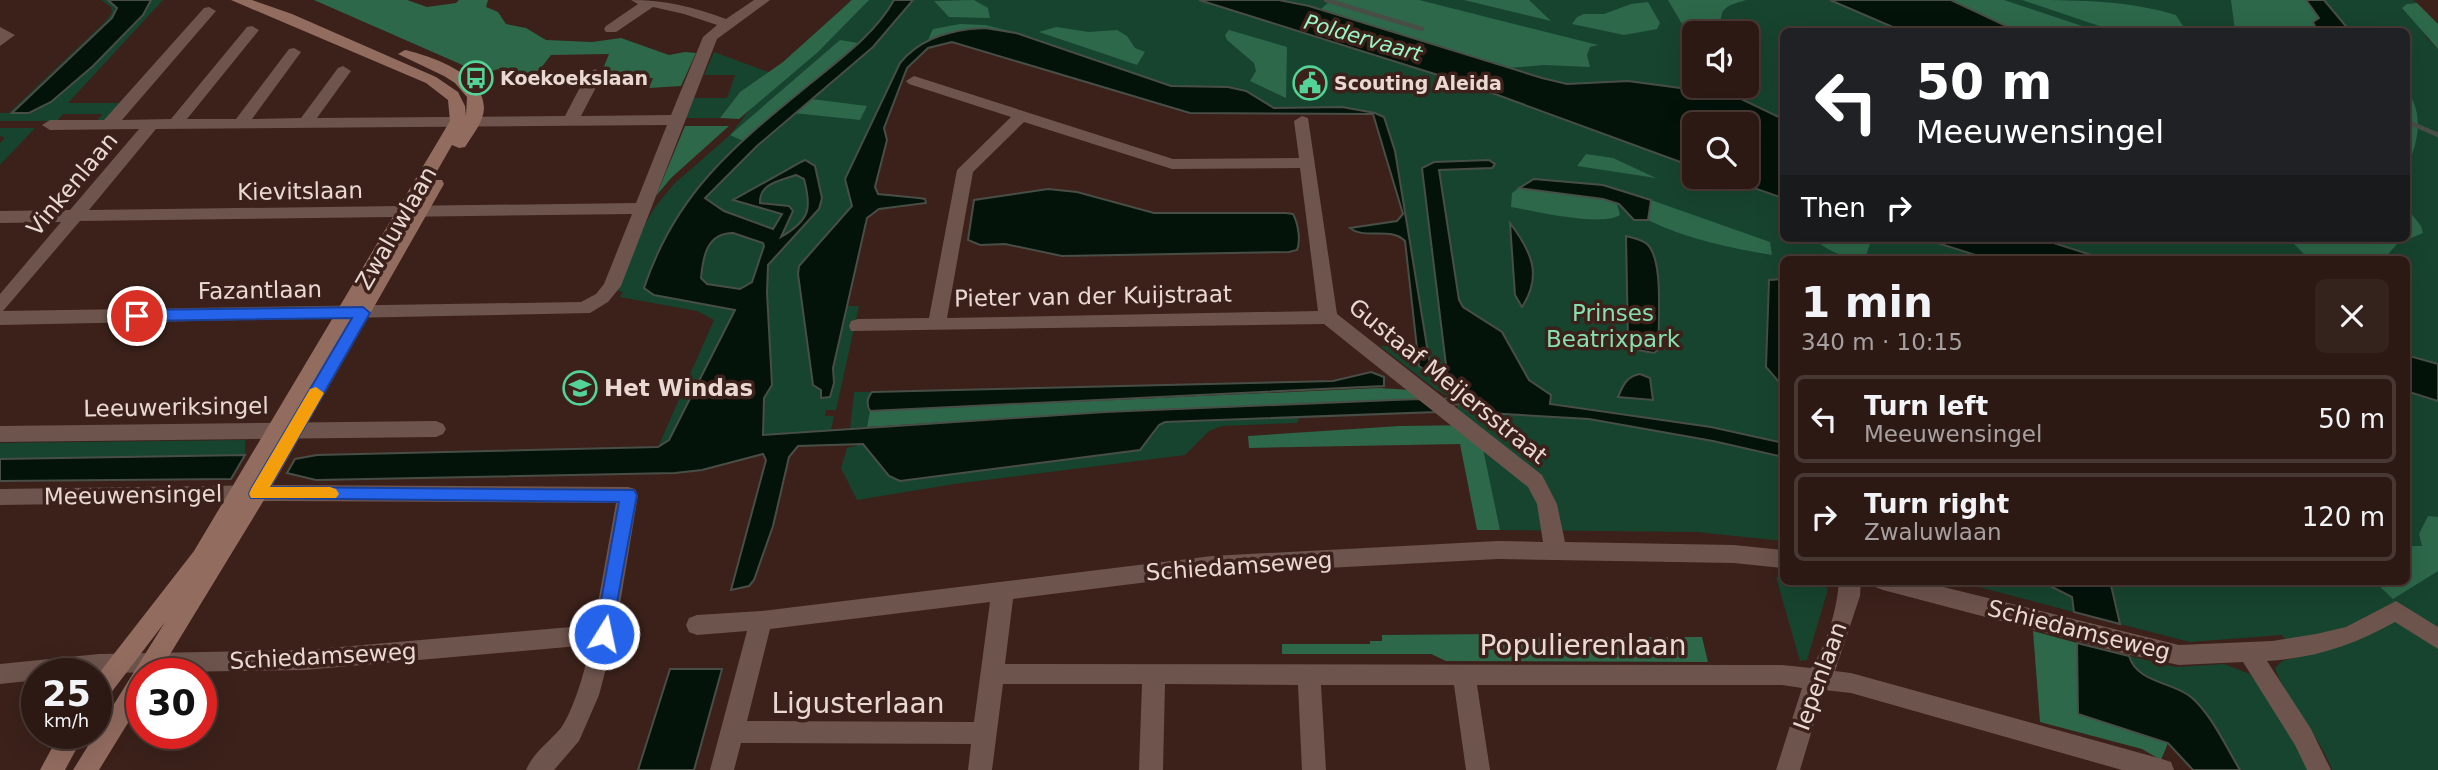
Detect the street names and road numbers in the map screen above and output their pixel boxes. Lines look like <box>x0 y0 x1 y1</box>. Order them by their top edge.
street label: Vinkenlaan <box>21 127 123 241</box>
street label: Zwaluwlaan <box>350 162 442 294</box>
street label: Kievitslaan <box>237 177 363 205</box>
street label: Fazantlaan <box>198 276 322 304</box>
street label: Pieter van der Kuijstraat <box>954 281 1232 311</box>
street label: Gustaaf Meijersstraat <box>1344 293 1552 469</box>
street label: Leeuweriksingel <box>83 392 269 422</box>
street label: Meeuwensingel <box>44 480 222 510</box>
street label: Schiedamseweg <box>1145 547 1333 585</box>
street label: Schiedamseweg <box>1985 595 2173 665</box>
street label: Iepenlaan <box>1788 618 1852 734</box>
street label: Populierenlaan <box>1479 629 1687 662</box>
street label: Schiedamseweg <box>229 638 417 674</box>
street label: Ligusterlaan <box>771 687 945 720</box>

